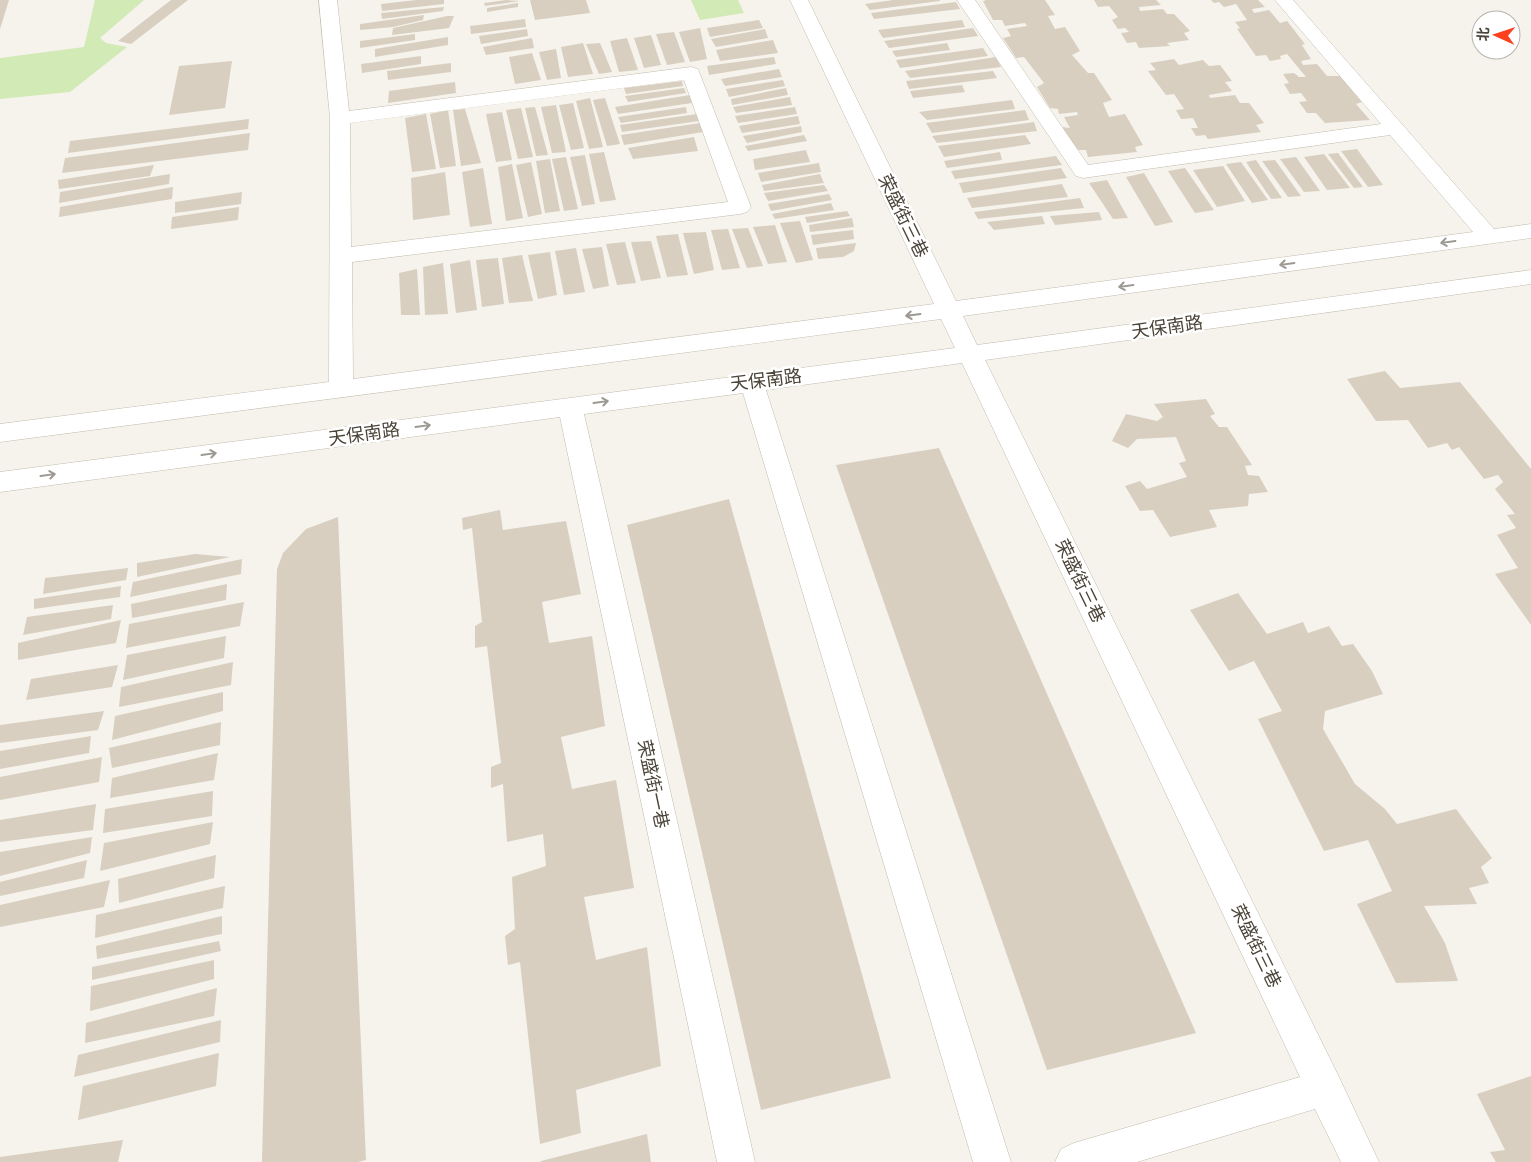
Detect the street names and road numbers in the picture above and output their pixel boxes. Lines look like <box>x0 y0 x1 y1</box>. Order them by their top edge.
street label: 荣盛街三巷 <box>873 170 934 261</box>
street label: 天保南路 <box>1130 310 1204 343</box>
street label: 天保南路 <box>729 364 803 395</box>
street label: 天保南路 <box>327 417 401 450</box>
street label: 荣盛街三巷 <box>1050 535 1111 626</box>
street label: 荣盛街一巷 <box>633 737 674 830</box>
street label: 荣盛街三巷 <box>1226 900 1287 991</box>

